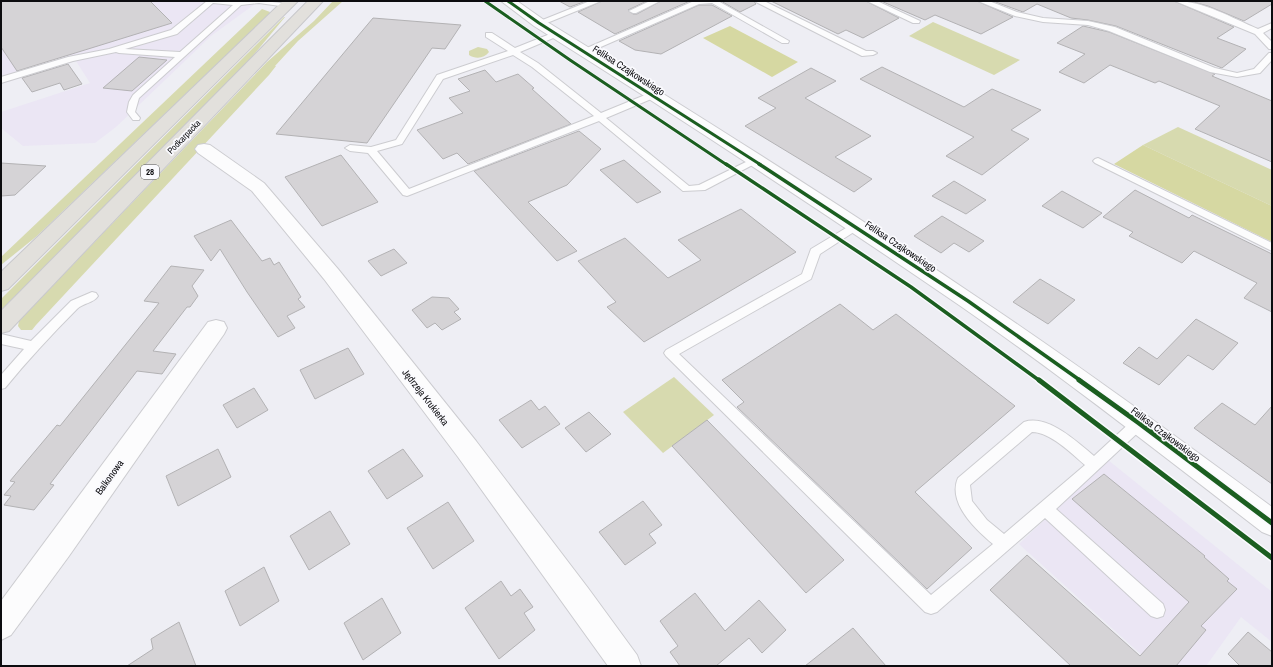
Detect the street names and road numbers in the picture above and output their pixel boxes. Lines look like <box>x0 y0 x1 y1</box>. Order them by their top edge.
street label: Feliksa Czajkowskiego <box>590 42 668 99</box>
street label: Podkarpacka <box>165 117 203 157</box>
road number: 28 <box>141 165 159 179</box>
street label: Feliksa Czajkowskiego <box>862 218 939 275</box>
street label: Jędrzeja Krukierka <box>399 366 452 429</box>
street label: Feliksa Czajkowskiego <box>1128 404 1203 465</box>
street label: Balkonowa <box>92 457 127 497</box>

